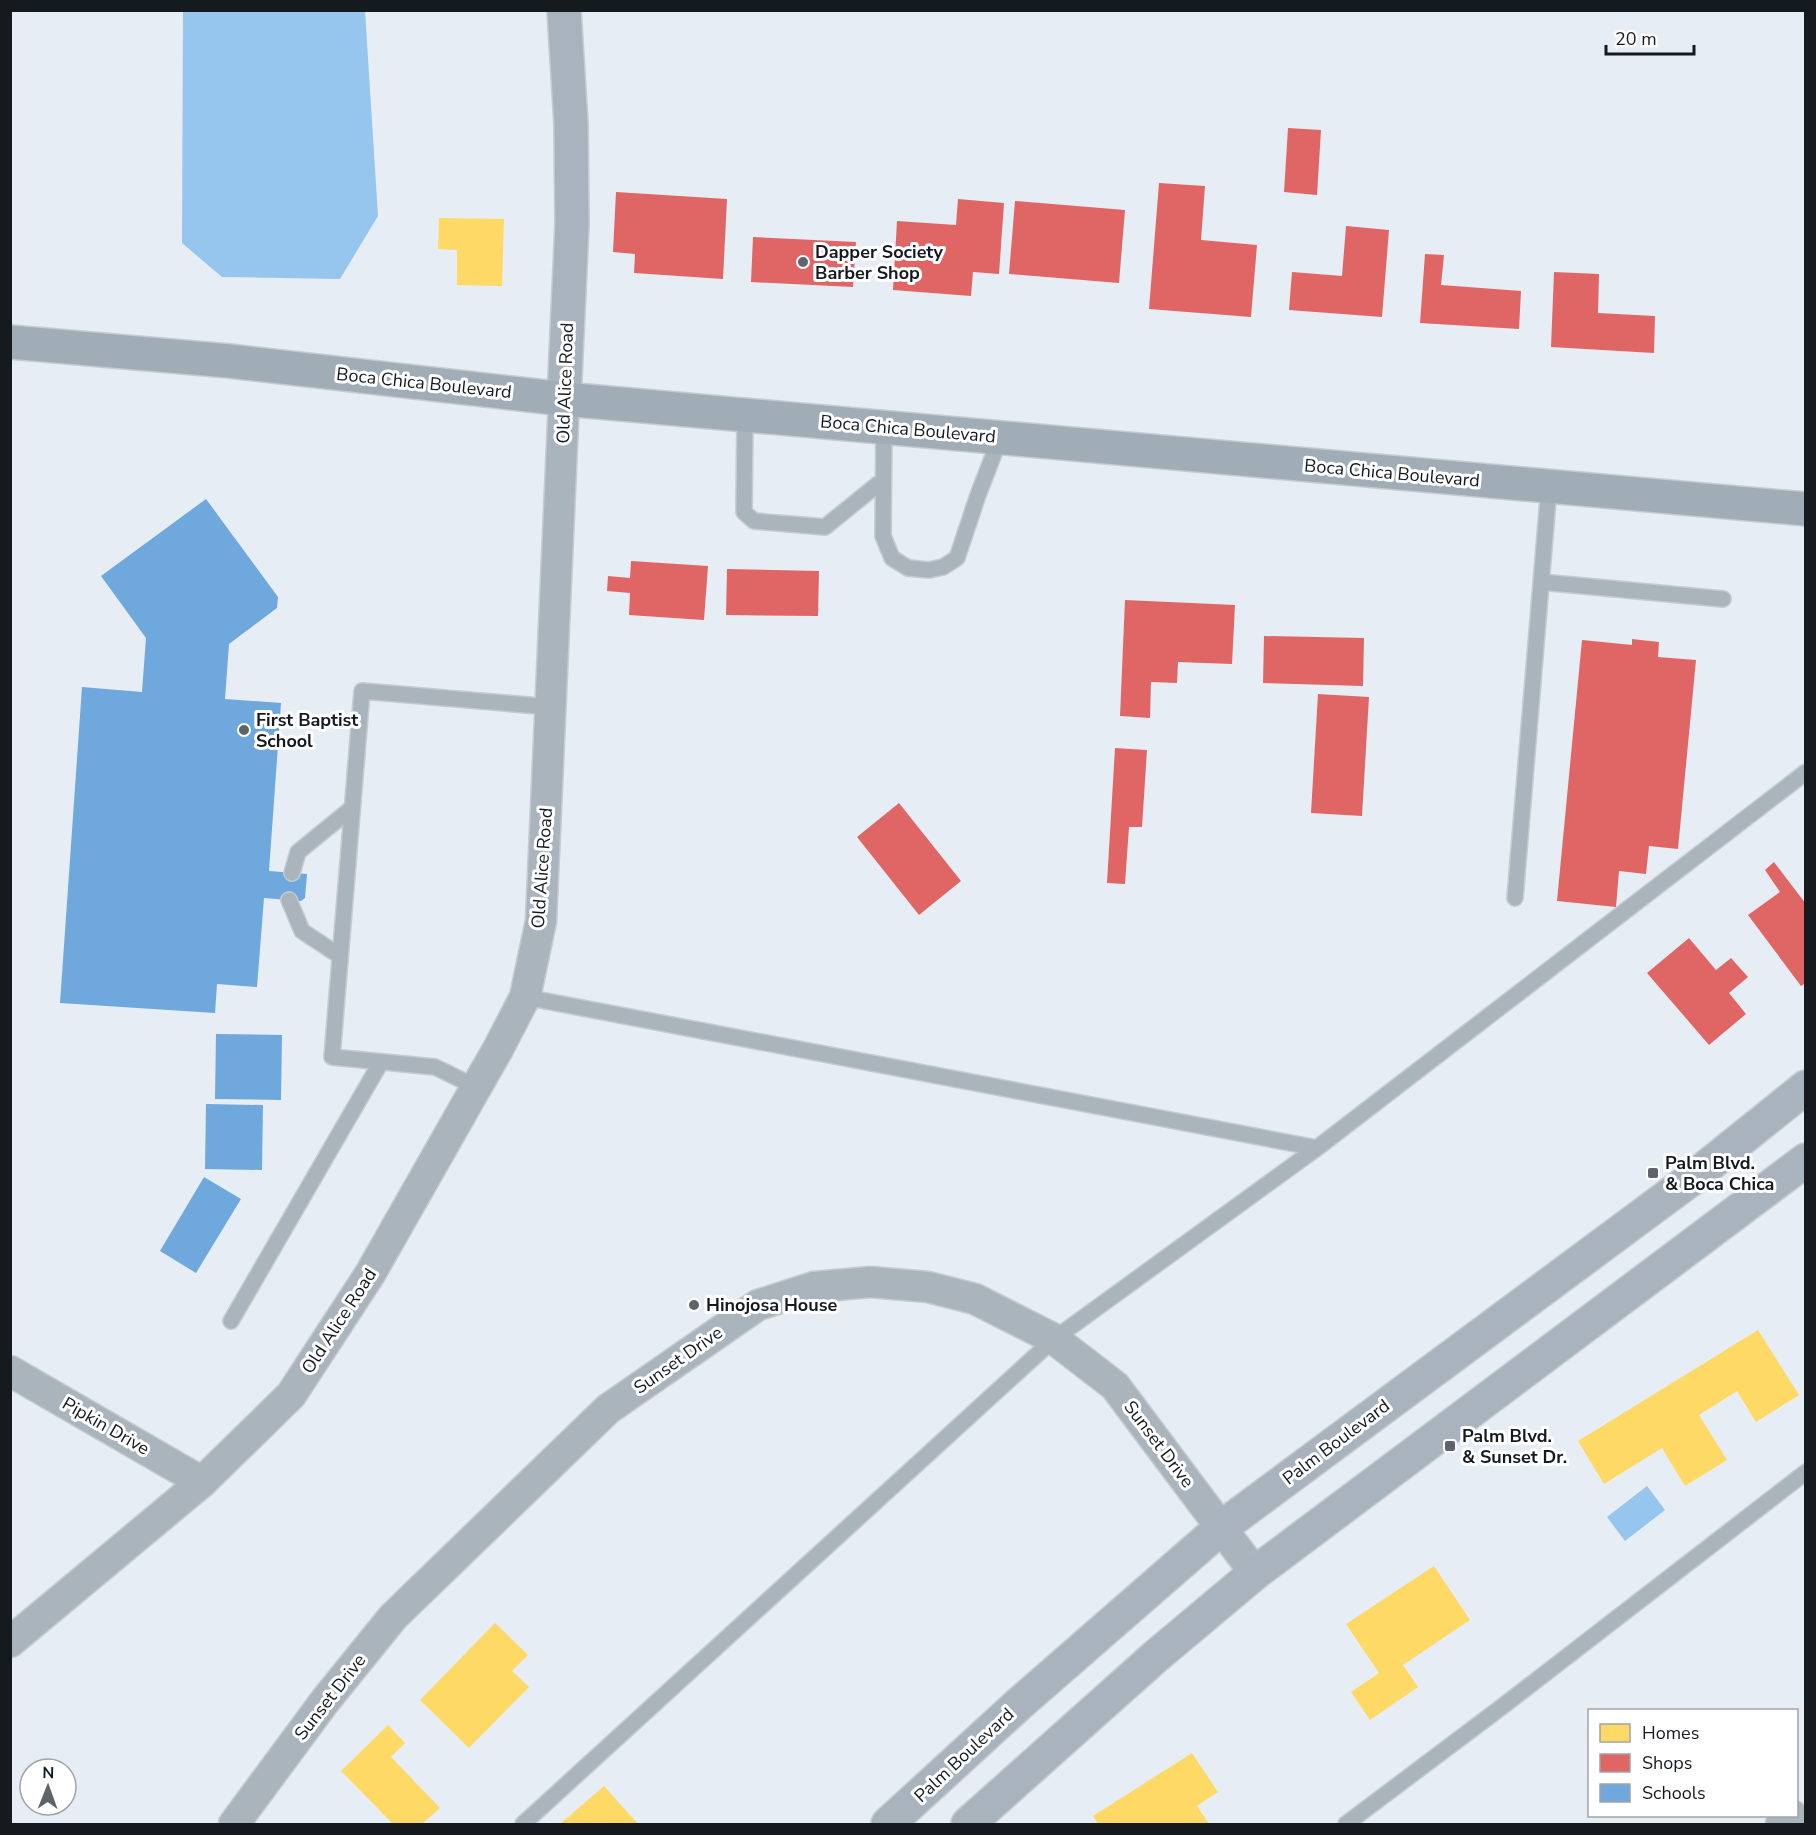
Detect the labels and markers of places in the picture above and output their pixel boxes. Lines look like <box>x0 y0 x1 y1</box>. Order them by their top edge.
place label: Dapper Society Barber Shop <box>815 240 943 285</box>
marker: Dapper Society Barber Shop <box>796 255 810 269</box>
place label: First Baptist School <box>256 708 358 753</box>
marker: First Baptist School <box>237 723 251 737</box>
place label: Palm Blvd. & Boca Chica <box>1665 1151 1774 1196</box>
marker: Palm Blvd. & Boca Chica <box>1646 1166 1660 1180</box>
place label: Hinojosa House <box>706 1293 837 1317</box>
marker: Hinojosa House <box>687 1298 701 1312</box>
place label: Palm Blvd. & Sunset Dr. <box>1462 1424 1567 1469</box>
marker: Palm Blvd. & Sunset Dr. <box>1443 1439 1457 1453</box>

